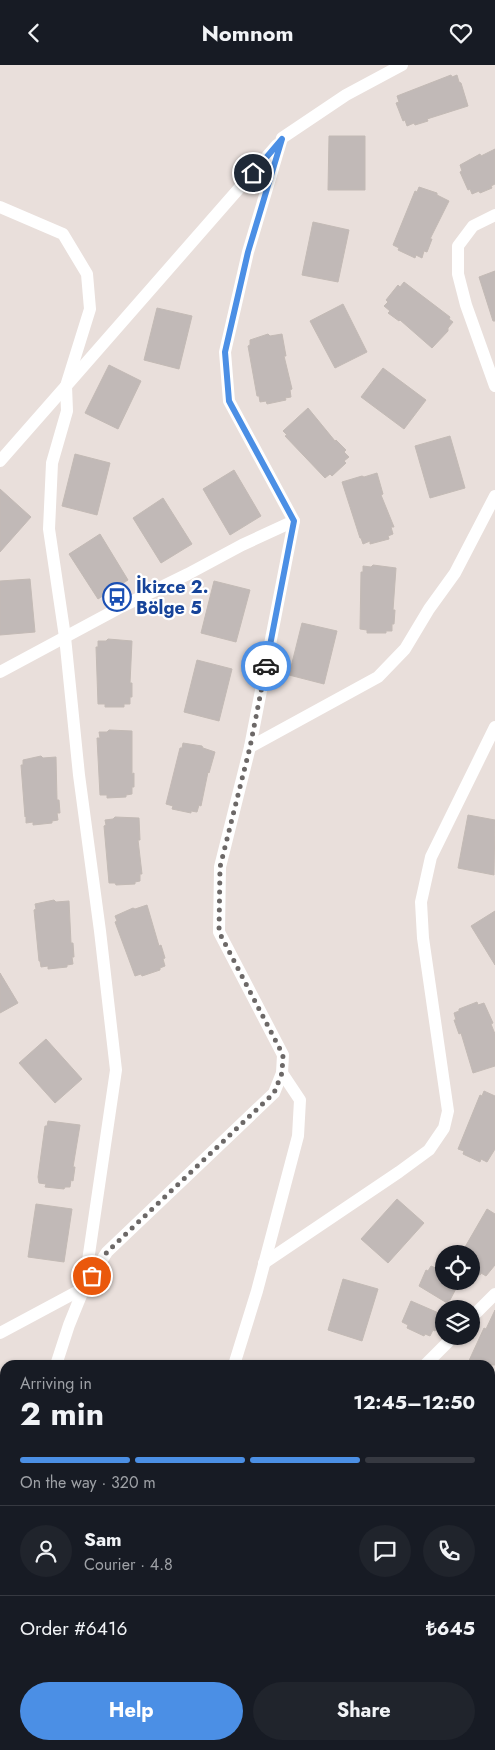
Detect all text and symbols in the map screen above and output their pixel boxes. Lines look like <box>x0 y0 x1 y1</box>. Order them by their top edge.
text: Nomnom <box>201 17 294 49</box>
icon: back <box>20 19 48 47</box>
icon: heart <box>447 19 475 47</box>
pin <box>232 152 274 194</box>
icon: home <box>239 159 267 187</box>
place label: İkizce 2. Bölge 5 <box>136 574 208 621</box>
bus stop icon: İkizce 2. Bölge 5 <box>102 582 132 612</box>
courier <box>241 641 291 691</box>
icon: car <box>252 652 280 680</box>
map controls <box>435 1245 480 1345</box>
button: locate <box>435 1245 480 1290</box>
pin <box>71 1255 113 1297</box>
icon: bag <box>78 1262 106 1290</box>
button: layers <box>435 1300 480 1345</box>
text: Arriving in <box>20 1372 92 1395</box>
text: 12:45–12:50 <box>353 1389 475 1416</box>
text: 2 min <box>20 1391 104 1437</box>
text: On the way · 320 m <box>20 1471 156 1494</box>
button: person <box>20 1525 72 1577</box>
button: chat <box>359 1525 411 1577</box>
button: phone <box>423 1525 475 1577</box>
text: Sam <box>84 1526 122 1553</box>
text: Courier · 4.8 <box>84 1553 173 1576</box>
text: Order #6416 <box>20 1615 127 1642</box>
text: ₺645 <box>426 1615 475 1642</box>
button: Help <box>20 1682 243 1740</box>
button: Share <box>253 1682 475 1740</box>

